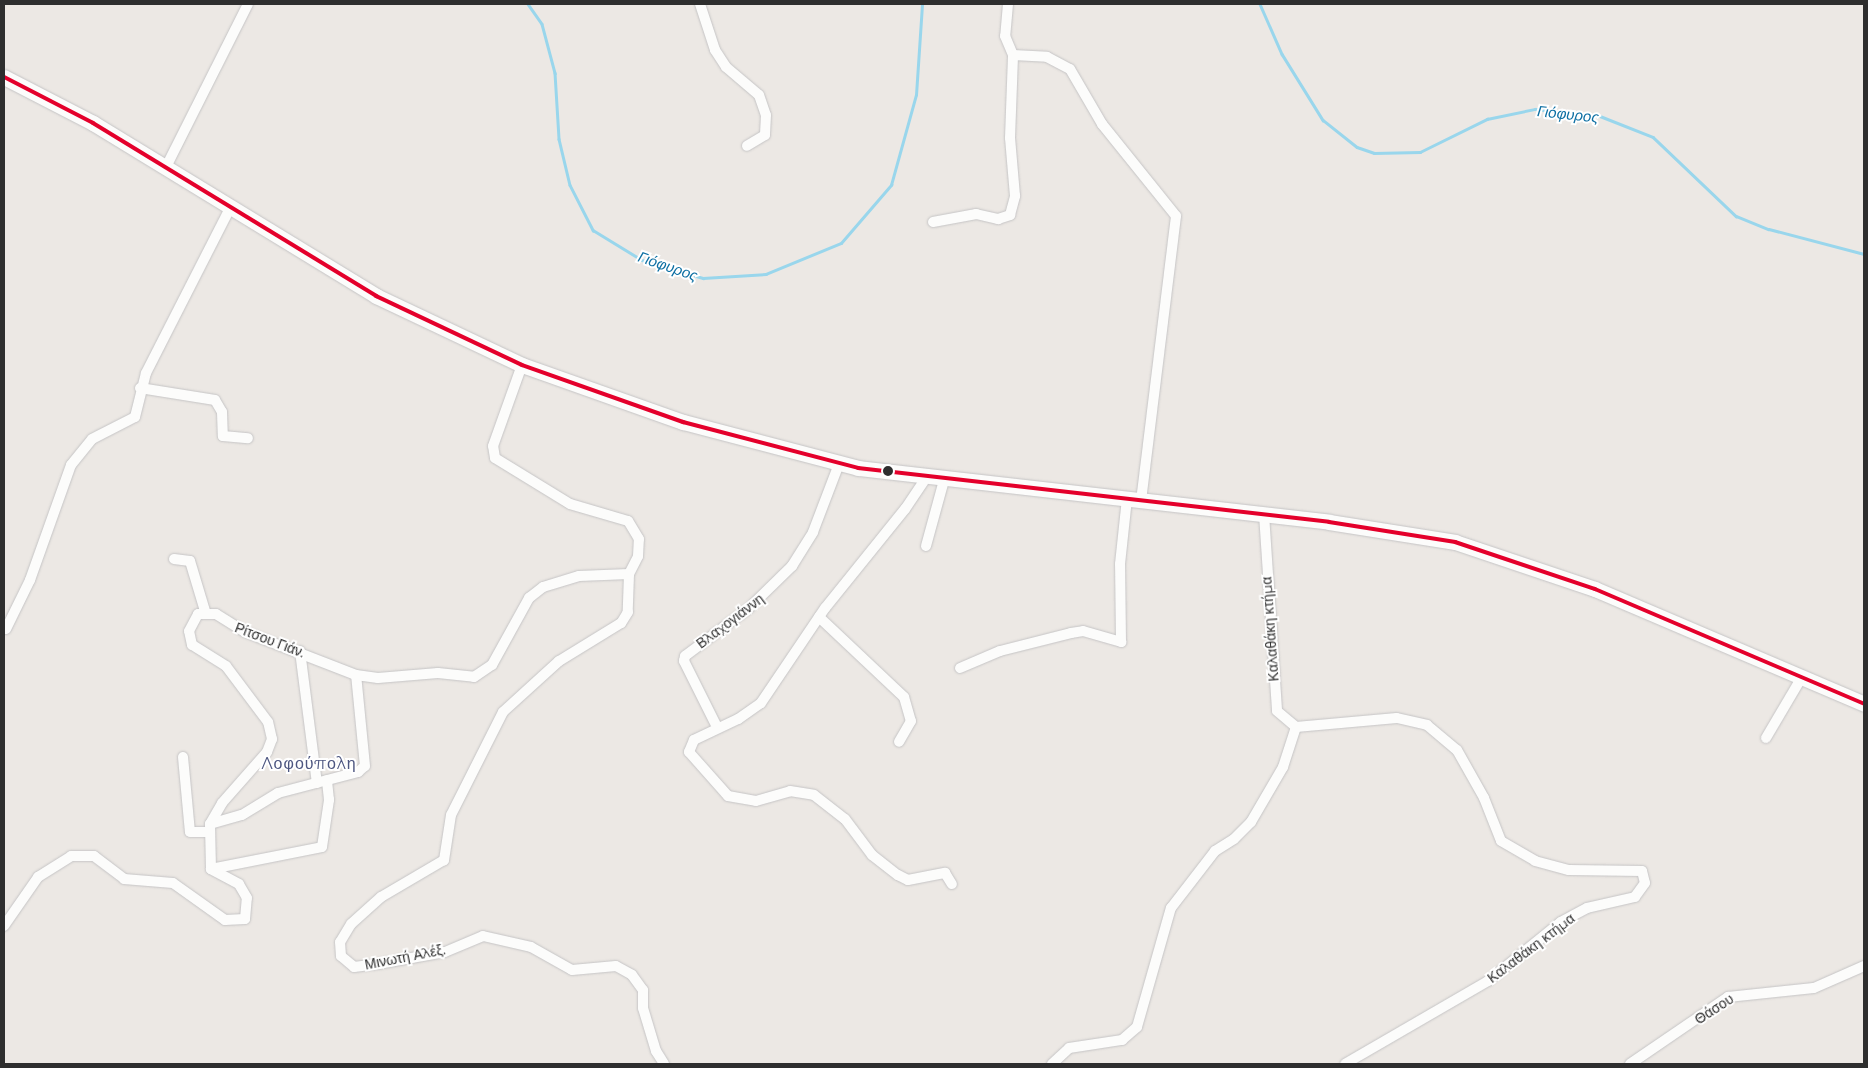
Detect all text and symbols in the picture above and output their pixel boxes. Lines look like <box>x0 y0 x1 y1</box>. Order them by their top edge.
water label: Γιόφυρος <box>1536 102 1600 126</box>
water label: Γιόφυρος <box>636 247 700 285</box>
unlabelled marker <box>883 466 893 476</box>
street label: Καλαθάκη κτήμα <box>1258 576 1282 682</box>
street label: Βλαχογιάννη <box>693 590 767 652</box>
street label: Ρίτσου Γιάν. <box>233 619 307 661</box>
district label: Λοφούπολη <box>260 754 358 774</box>
street label: Καλαθάκη κτήμα <box>1484 910 1578 986</box>
street label: Μινωτή Αλέξ. <box>363 941 447 973</box>
street label: Θάσου <box>1691 990 1737 1028</box>

